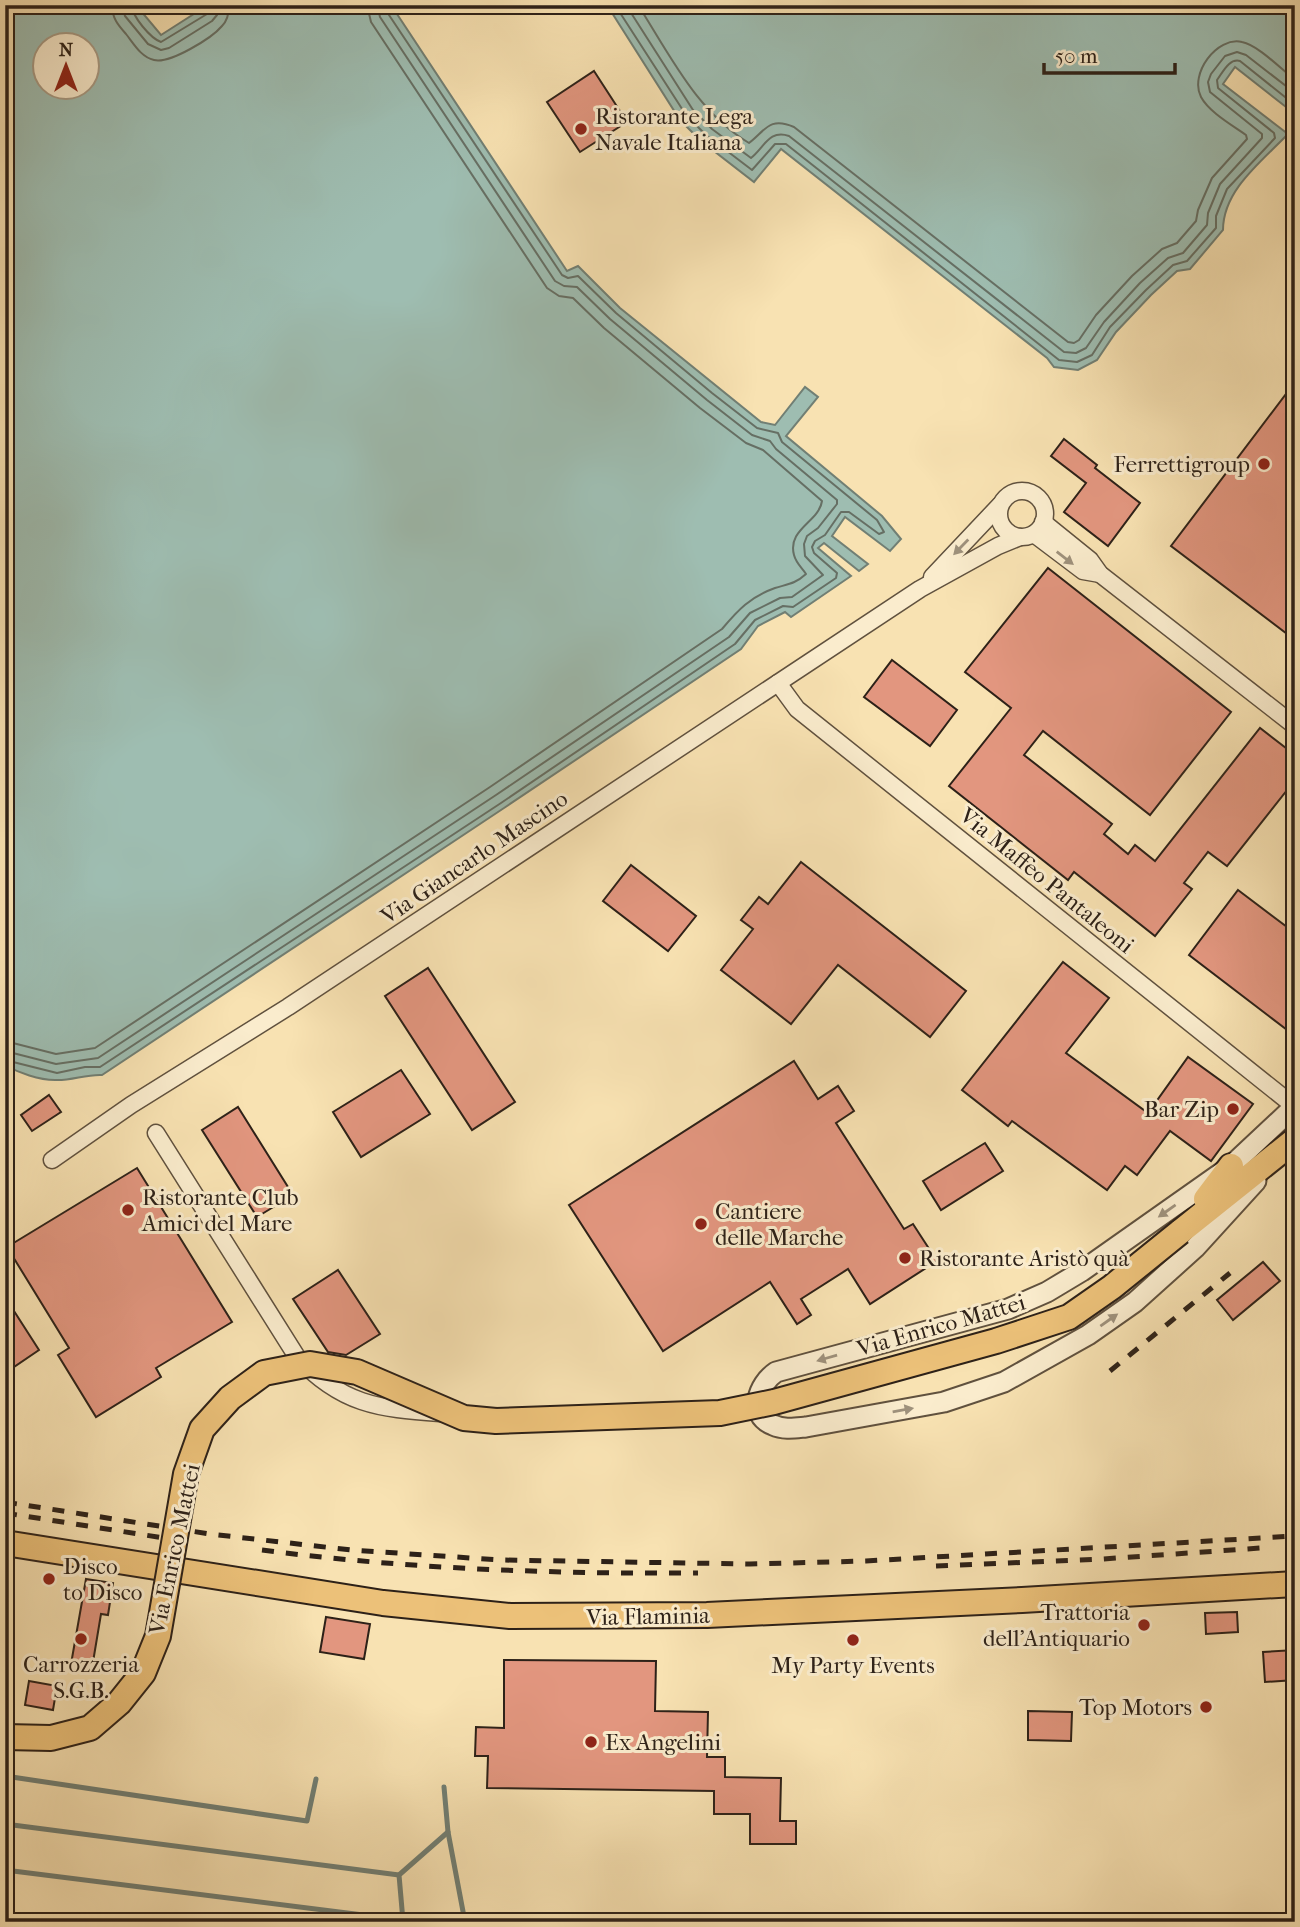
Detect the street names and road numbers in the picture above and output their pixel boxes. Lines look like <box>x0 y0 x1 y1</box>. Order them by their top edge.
street label: Via Giancarlo Mascino <box>375 785 573 931</box>
street label: Via Maffeo Pantaleoni <box>953 801 1139 959</box>
street label: Via Enrico Mattei <box>853 1288 1029 1363</box>
street label: Via Enrico Mattei <box>143 1461 206 1638</box>
street label: Via Flaminia <box>585 1602 710 1631</box>

